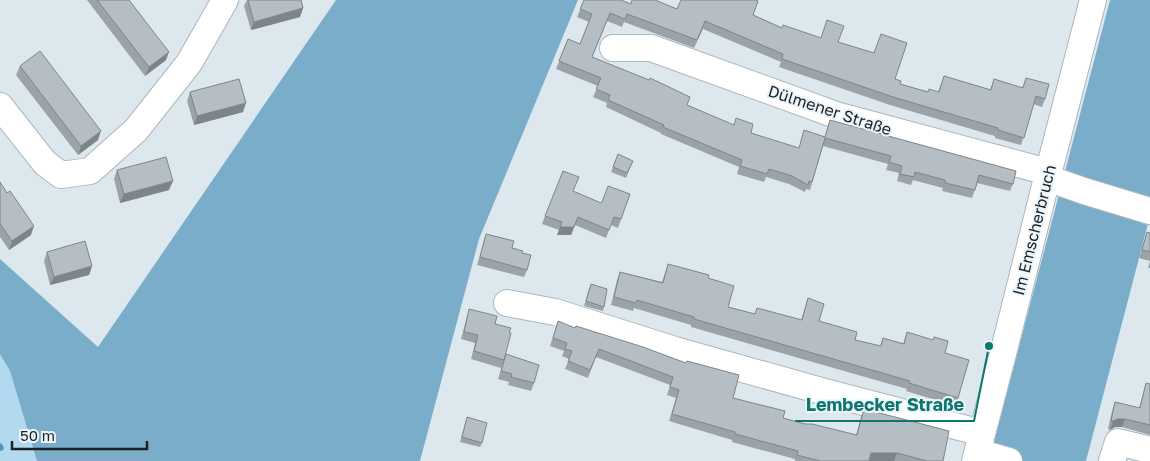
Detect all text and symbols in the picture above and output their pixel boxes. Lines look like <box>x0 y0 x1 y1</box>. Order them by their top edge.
street label: Dülmener Straße <box>766 81 894 139</box>
street label: Im Emscherbruch <box>1008 163 1060 297</box>
callout: Lembecker Straße <box>795 388 974 421</box>
text: Lembecker Straße <box>806 393 965 415</box>
scale bar <box>12 418 148 450</box>
text: 50 m <box>20 426 55 444</box>

